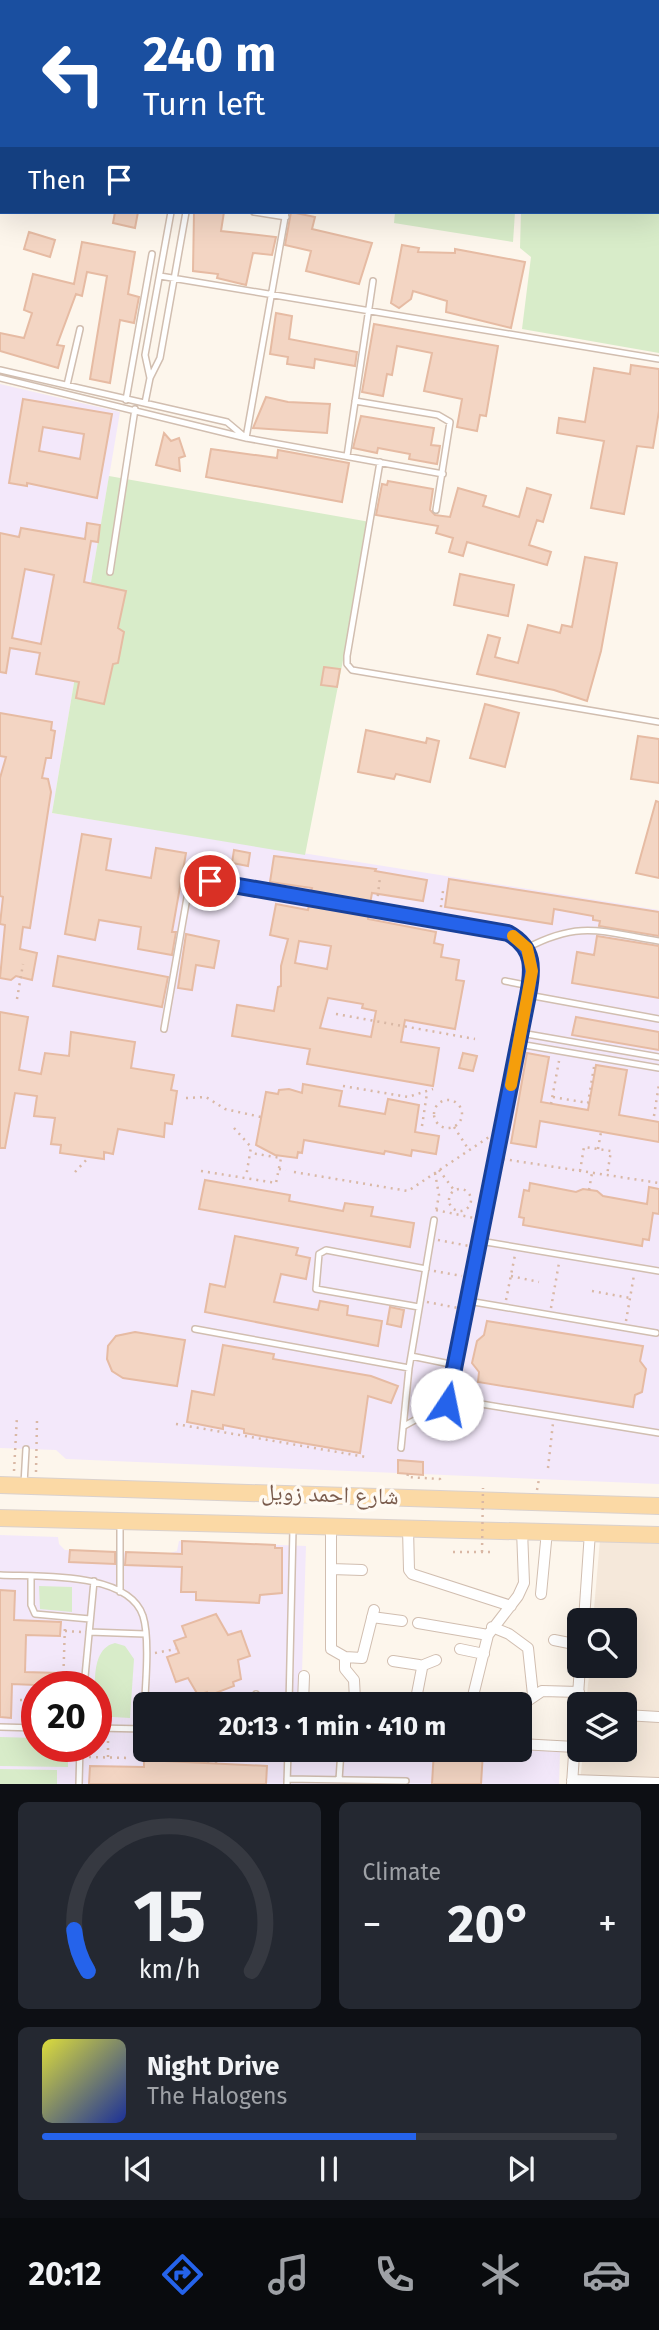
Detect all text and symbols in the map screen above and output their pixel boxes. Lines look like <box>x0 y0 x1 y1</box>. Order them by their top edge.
text: 240 m <box>143 25 276 84</box>
icon: left <box>28 28 119 119</box>
text: Turn left <box>143 85 265 123</box>
icon: arrive <box>100 161 138 199</box>
text: Then <box>28 165 86 196</box>
pin <box>180 851 240 911</box>
icon: arrive <box>191 862 229 900</box>
position arrow <box>410 1367 484 1441</box>
street label: شارع احمد زويل <box>261 1478 399 1511</box>
map controls <box>567 1608 637 1762</box>
button: search <box>567 1608 637 1678</box>
speed limit sign: 20 <box>21 1671 112 1762</box>
button: layers <box>567 1692 637 1762</box>
text: 20:13 · 1 min · 410 m <box>219 1711 446 1742</box>
text: Climate <box>363 1858 441 1886</box>
text: 15 <box>133 1874 206 1961</box>
text: 20° <box>448 1893 532 1956</box>
text: − <box>363 1901 382 1947</box>
text: + <box>598 1901 617 1947</box>
text: km/h <box>138 1955 200 1985</box>
text: Night Drive <box>147 2051 279 2082</box>
text: The Halogens <box>147 2082 287 2110</box>
icon: previous <box>119 2150 157 2188</box>
icon: pause <box>310 2150 348 2188</box>
icon: next <box>502 2150 540 2188</box>
icon: directions <box>158 2250 207 2299</box>
icon: music <box>264 2250 313 2299</box>
icon: phone <box>370 2250 419 2299</box>
icon: climate <box>476 2250 525 2299</box>
icon: car <box>582 2250 631 2299</box>
text: 20:12 <box>28 2255 102 2293</box>

